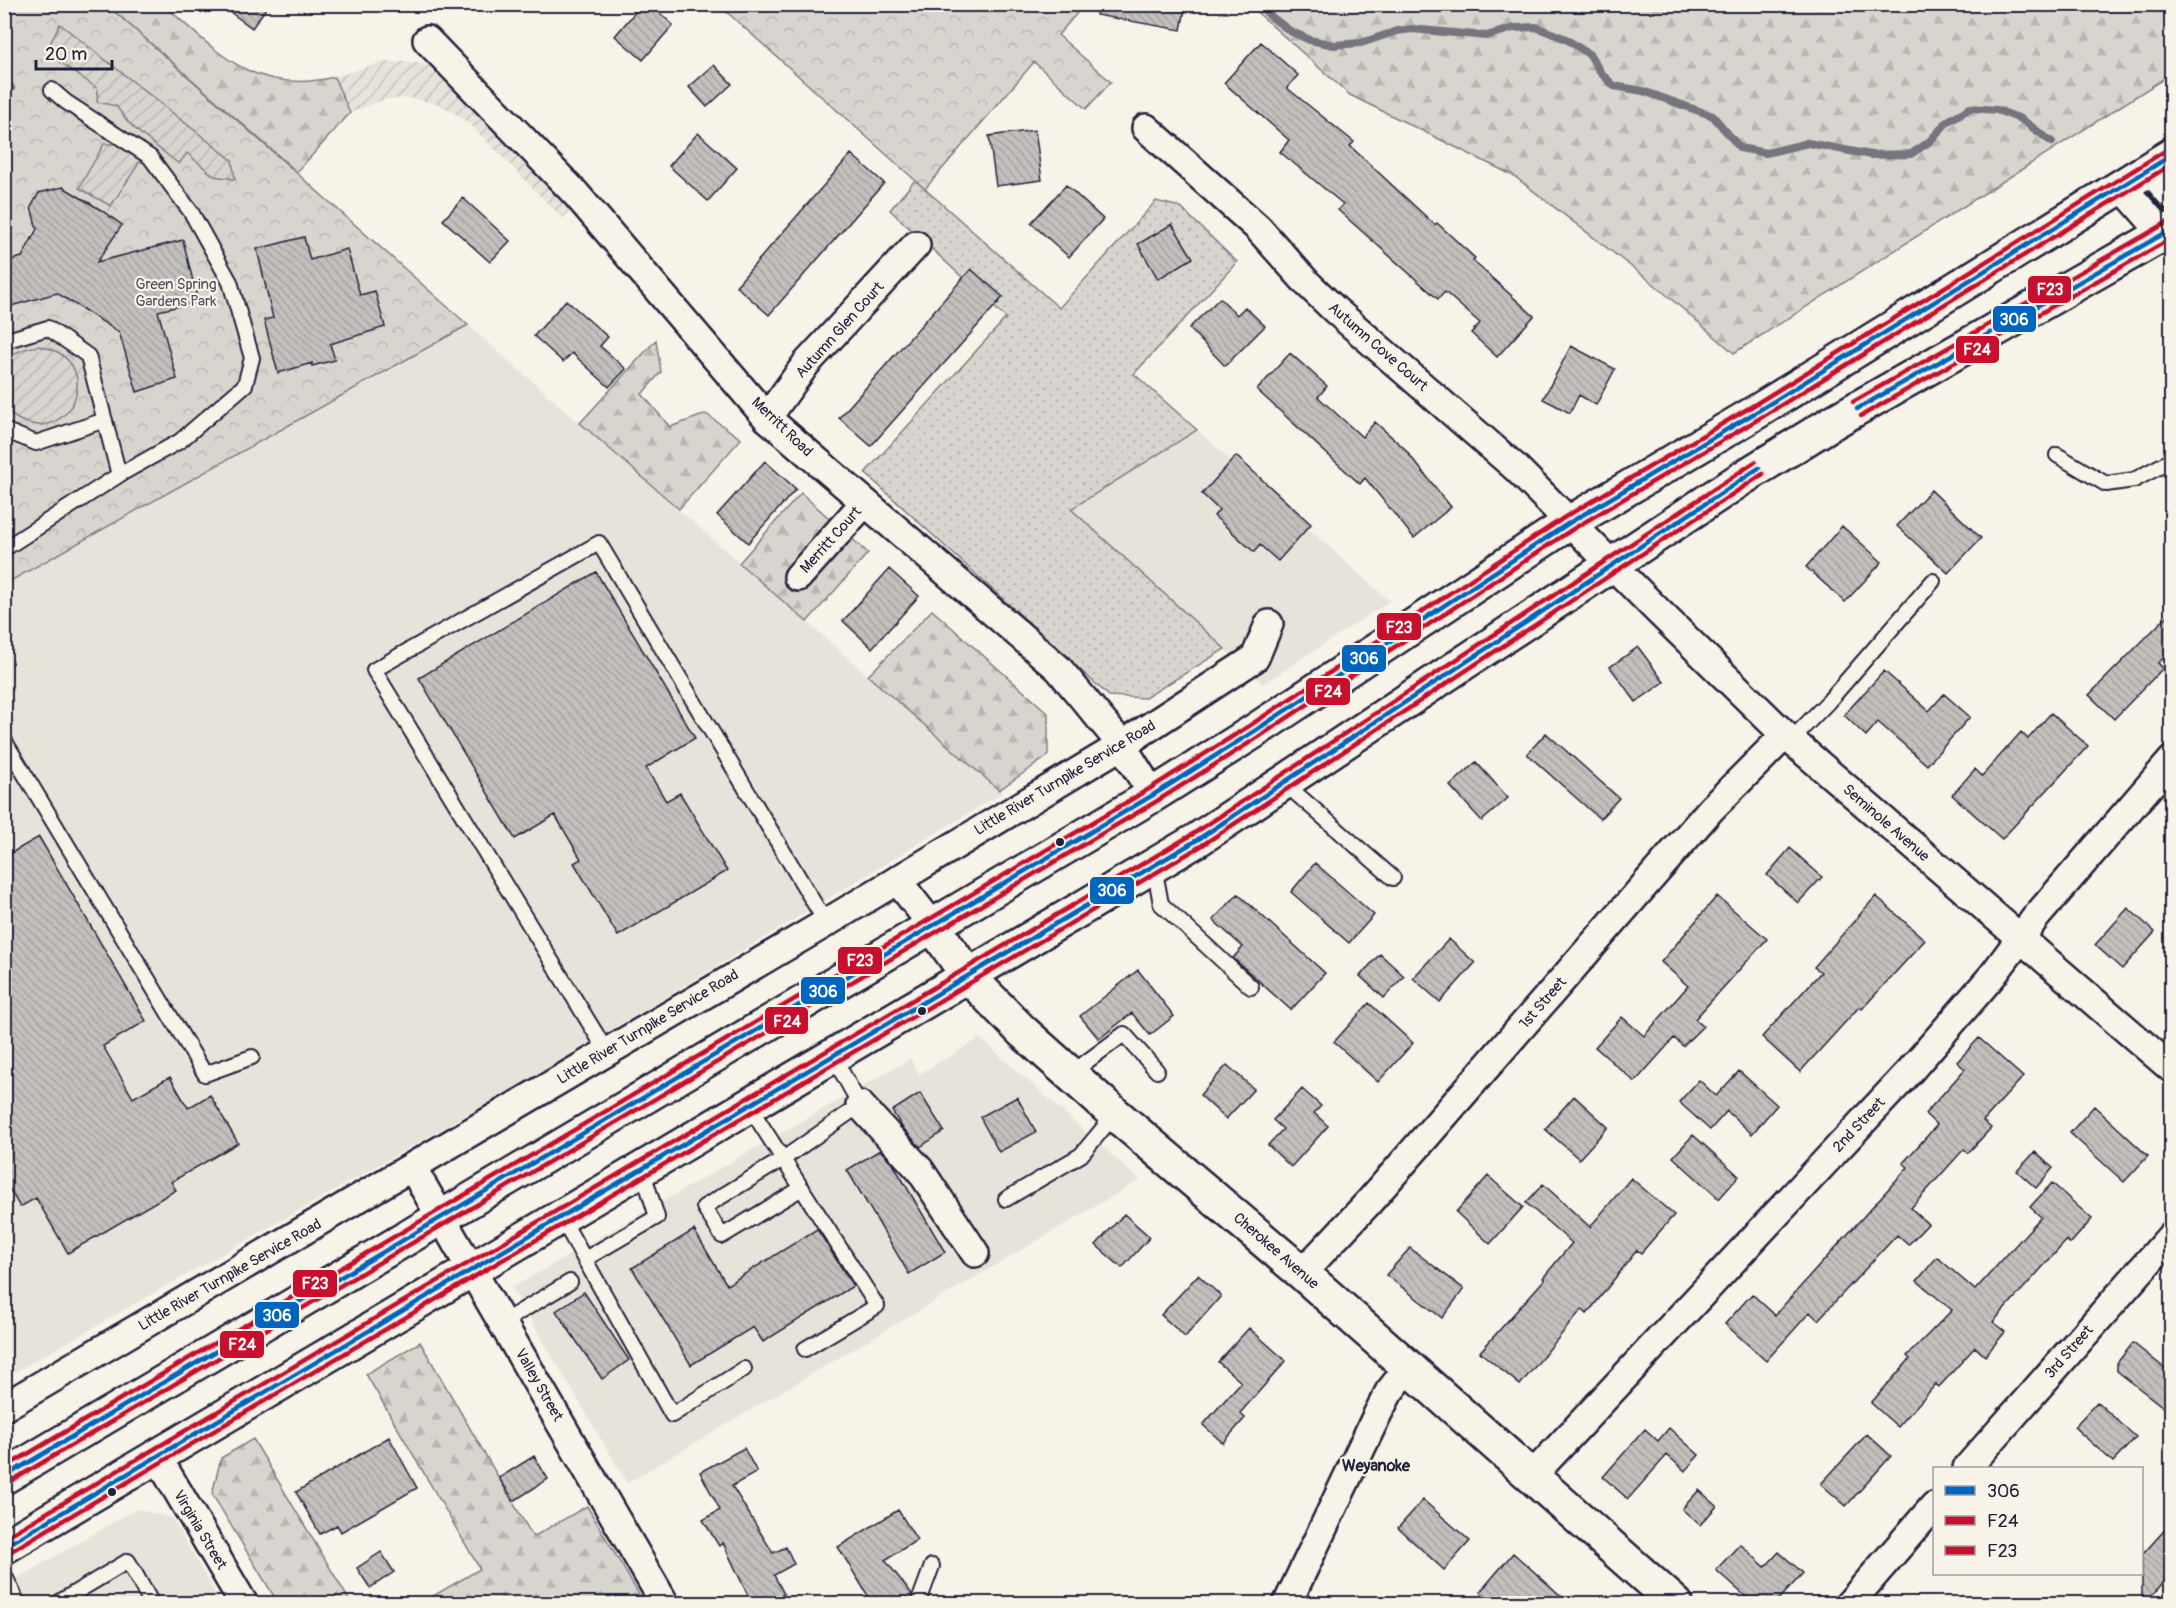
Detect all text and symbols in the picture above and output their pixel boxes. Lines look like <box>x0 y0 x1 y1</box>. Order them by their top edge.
scale bar <box>36 33 112 71</box>
text: 20 m <box>45 43 87 66</box>
park label: Green Spring Gardens Park <box>136 275 217 311</box>
line badge: F23 <box>2027 275 2072 304</box>
street label: Autumn Glen Court <box>792 277 889 382</box>
text: F23 <box>2036 280 2064 300</box>
street label: Autumn Cove Court <box>1324 299 1432 396</box>
line badge: 306 <box>1992 305 2037 333</box>
text: 306 <box>1999 310 2029 330</box>
line badge: F24 <box>1955 335 2000 364</box>
text: F24 <box>1963 340 1992 360</box>
street label: Merritt Road <box>747 393 817 461</box>
street label: Merritt Court <box>796 502 867 577</box>
line badge: F23 <box>1376 612 1422 641</box>
text: F23 <box>1385 618 1413 638</box>
line badge: 306 <box>1341 644 1387 673</box>
text: 306 <box>1349 649 1379 669</box>
line badge: F24 <box>1305 677 1351 706</box>
text: F24 <box>1314 682 1343 702</box>
street label: Little River Turnpike Service Road <box>971 716 1159 840</box>
street label: Seminole Avenue <box>1839 780 1934 866</box>
unlabelled marker <box>1054 836 1066 848</box>
line badge: 306 <box>1089 876 1135 905</box>
text: 306 <box>1097 881 1127 901</box>
line badge: F23 <box>837 946 883 975</box>
text: F23 <box>846 951 874 971</box>
street label: Little River Turnpike Service Road <box>554 965 742 1089</box>
street label: 1st Street <box>1515 972 1571 1033</box>
line badge: 306 <box>800 976 846 1005</box>
text: 306 <box>808 982 838 1002</box>
unlabelled marker <box>916 1005 928 1017</box>
line badge: F24 <box>764 1006 809 1035</box>
text: F24 <box>773 1012 802 1032</box>
street label: 2nd Street <box>1829 1093 1890 1156</box>
street label: Cherokee Avenue <box>1229 1209 1323 1294</box>
street label: Little River Turnpike Service Road <box>135 1215 325 1335</box>
line badge: F23 <box>292 1269 338 1298</box>
text: F23 <box>301 1274 329 1294</box>
line badge: 306 <box>254 1301 300 1329</box>
text: 306 <box>262 1306 292 1326</box>
street label: 3rd Street <box>2041 1321 2098 1383</box>
line badge: F24 <box>219 1330 265 1359</box>
text: F24 <box>228 1335 257 1355</box>
street label: Valley Street <box>511 1345 568 1426</box>
district label: Weyanoke <box>1342 1456 1411 1476</box>
legend <box>1933 1467 2143 1575</box>
text: 306 <box>1987 1480 2020 1503</box>
unlabelled marker <box>106 1486 118 1498</box>
street label: Virginia Street <box>169 1487 232 1574</box>
text: F24 <box>1987 1510 2019 1533</box>
text: F23 <box>1987 1540 2017 1563</box>

